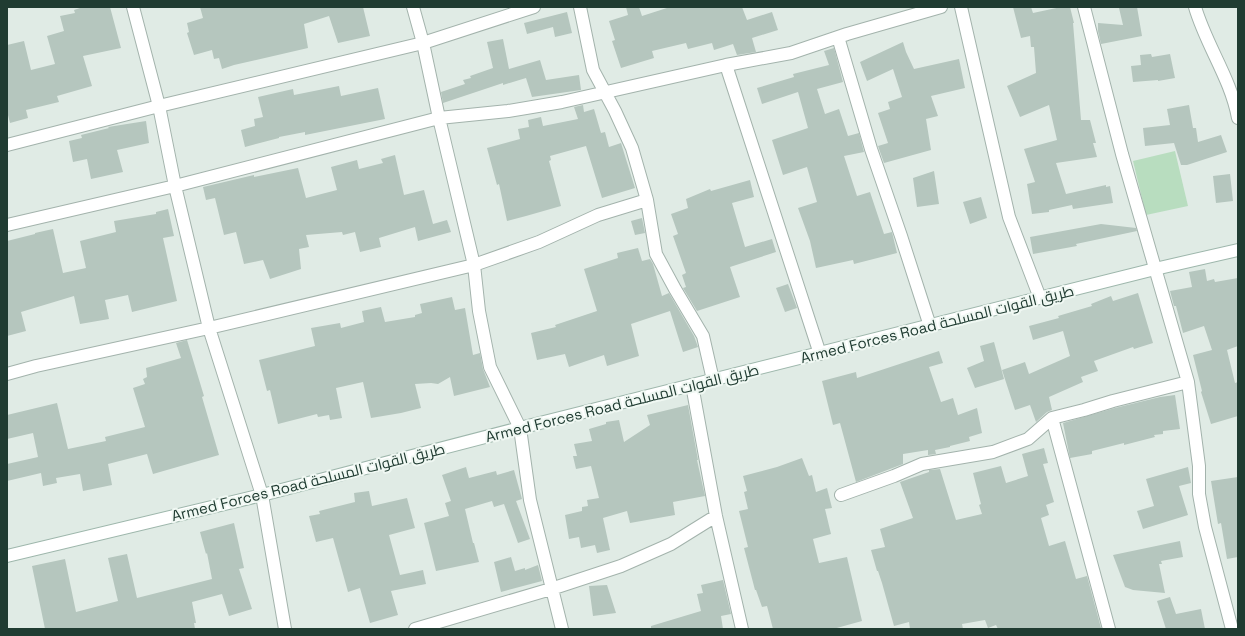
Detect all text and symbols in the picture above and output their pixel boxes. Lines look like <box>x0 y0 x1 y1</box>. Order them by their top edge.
street label: Armed Forces Road طريق القوات المسلحة <box>798 281 1076 368</box>
street label: Armed Forces Road طريق القوات المسلحة <box>483 360 761 447</box>
street label: Armed Forces Road طريق القوات المسلحة <box>169 439 447 526</box>

